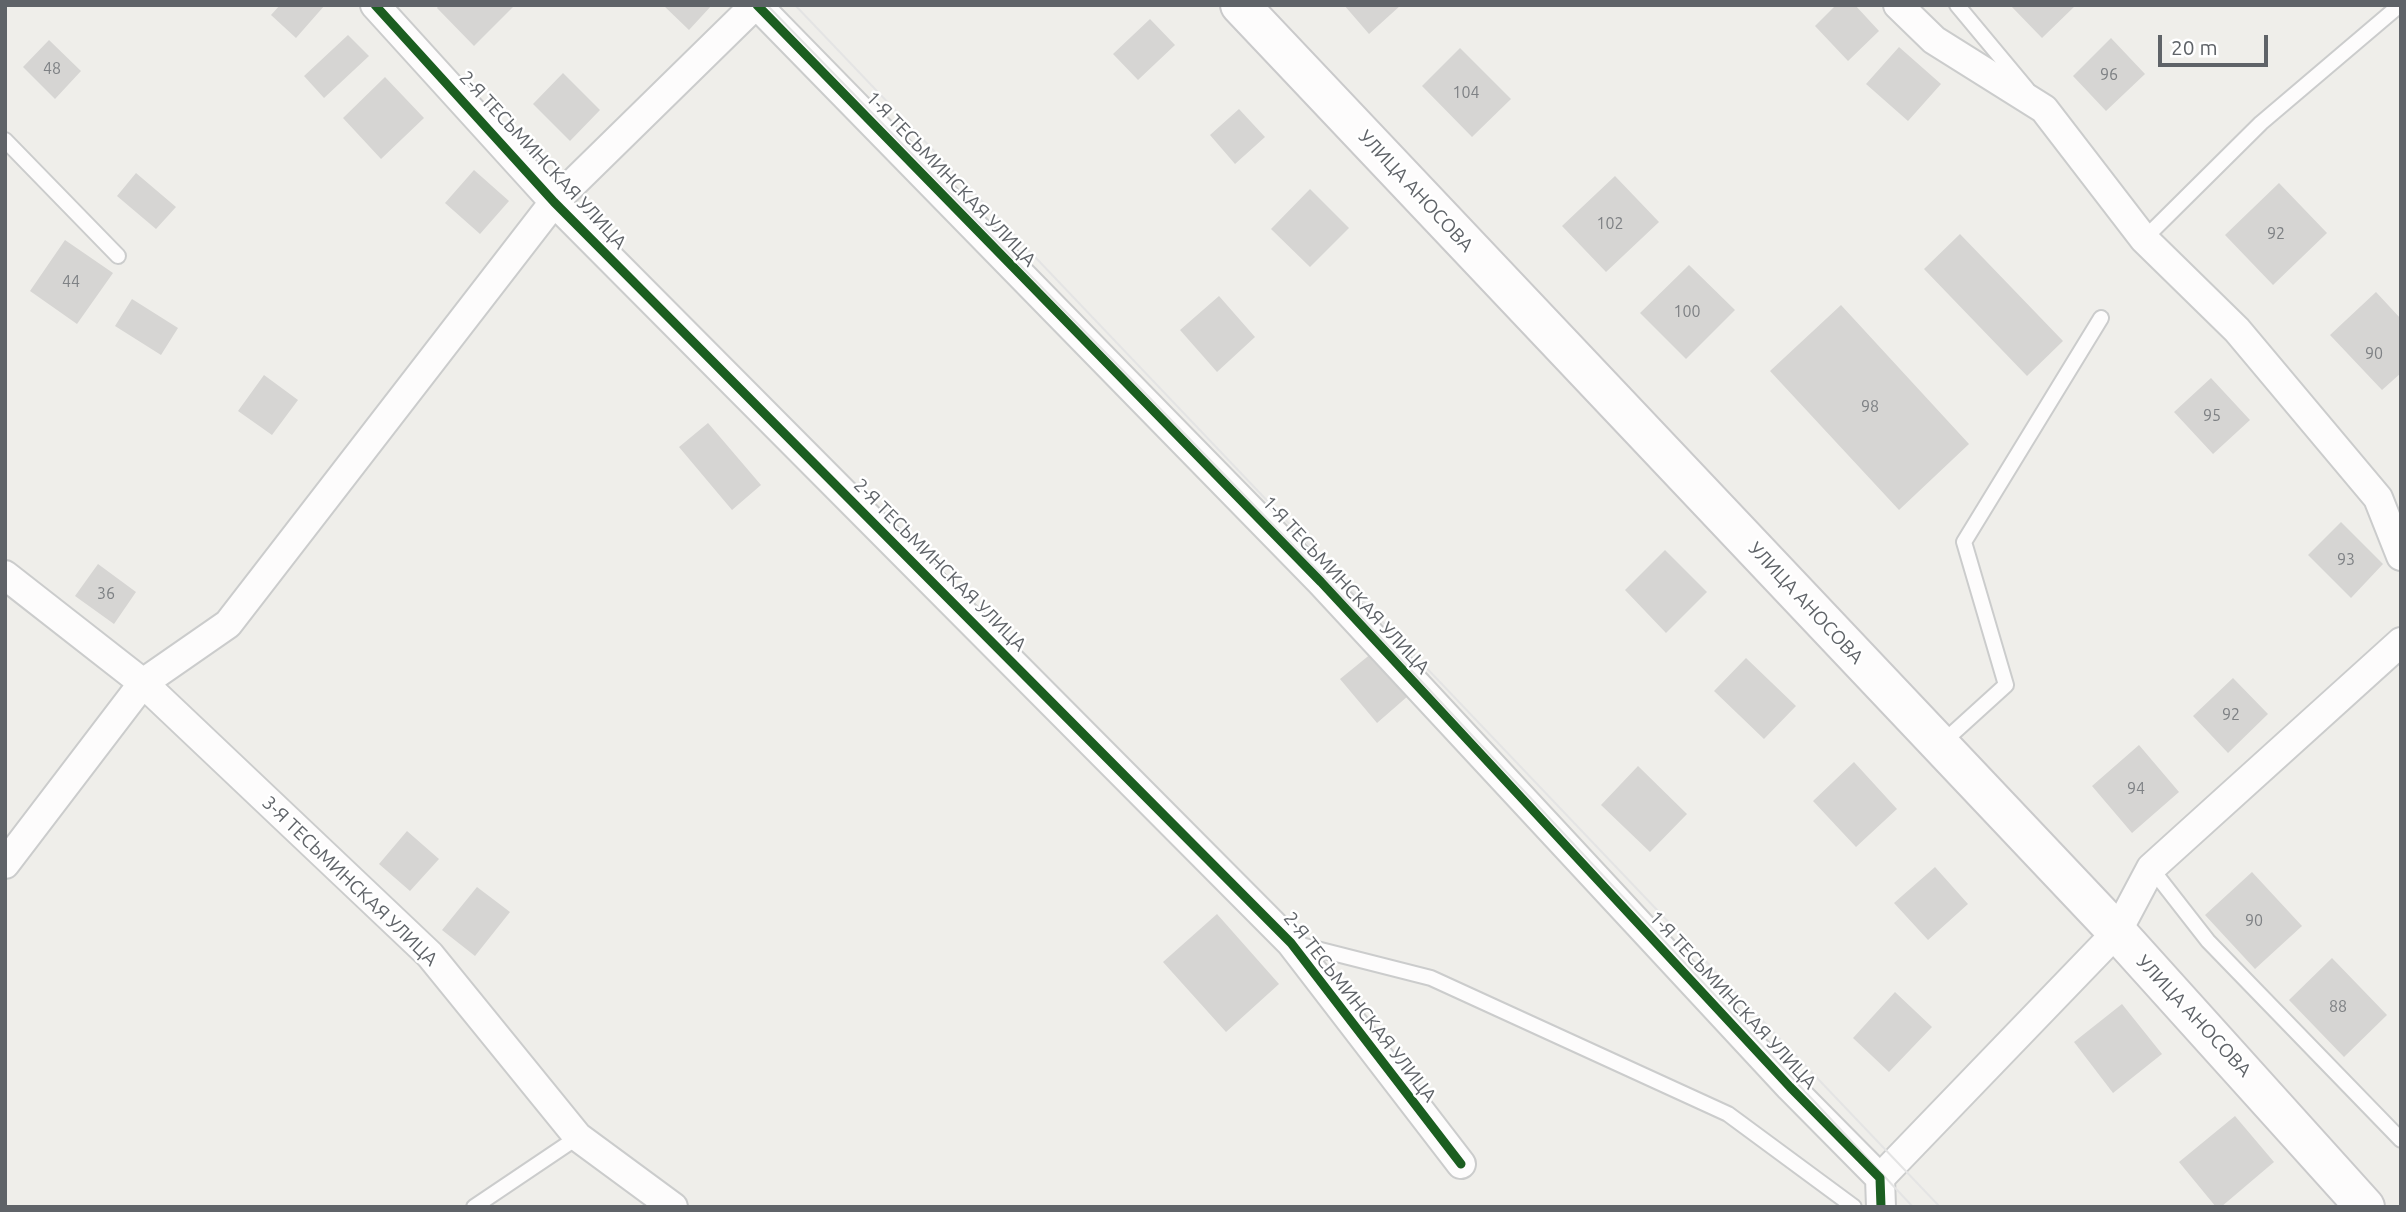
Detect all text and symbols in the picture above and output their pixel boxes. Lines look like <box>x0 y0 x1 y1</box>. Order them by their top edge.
scale bar <box>2161 21 2271 65</box>
text: 20 m <box>2171 35 2218 59</box>
house number: 48 <box>43 59 61 79</box>
house number: 96 <box>2100 65 2118 85</box>
street label: 2-Я ТЕСЬМИНСКАЯ УЛИЦА <box>455 66 631 254</box>
house number: 104 <box>1452 83 1480 103</box>
street label: 1-Я ТЕСЬМИНСКАЯ УЛИЦА <box>861 87 1041 271</box>
street label: УЛИЦА АНОСОВА <box>1354 125 1478 257</box>
house number: 102 <box>1596 214 1624 234</box>
house number: 92 <box>2267 224 2285 244</box>
house number: 44 <box>62 272 80 292</box>
house number: 100 <box>1673 302 1701 322</box>
house number: 90 <box>2365 344 2383 364</box>
house number: 98 <box>1861 397 1879 417</box>
house number: 95 <box>2203 406 2221 426</box>
street label: 2-Я ТЕСЬМИНСКАЯ УЛИЦА <box>849 474 1031 656</box>
street label: 1-Я ТЕСЬМИНСКАЯ УЛИЦА <box>1258 491 1434 679</box>
street label: УЛИЦА АНОСОВА <box>1744 537 1868 669</box>
house number: 93 <box>2337 550 2355 570</box>
house number: 36 <box>97 584 115 604</box>
house number: 92 <box>2222 705 2240 725</box>
house number: 94 <box>2127 779 2145 799</box>
street label: 3-Я ТЕСЬМИНСКАЯ УЛИЦА <box>258 791 442 971</box>
street label: 1-Я ТЕСЬМИНСКАЯ УЛИЦА <box>1645 906 1821 1094</box>
street label: 2-Я ТЕСЬМИНСКАЯ УЛИЦА <box>1279 907 1441 1107</box>
house number: 90 <box>2245 911 2263 931</box>
street label: УЛИЦА АНОСОВА <box>2132 950 2256 1082</box>
house number: 88 <box>2329 997 2347 1017</box>

